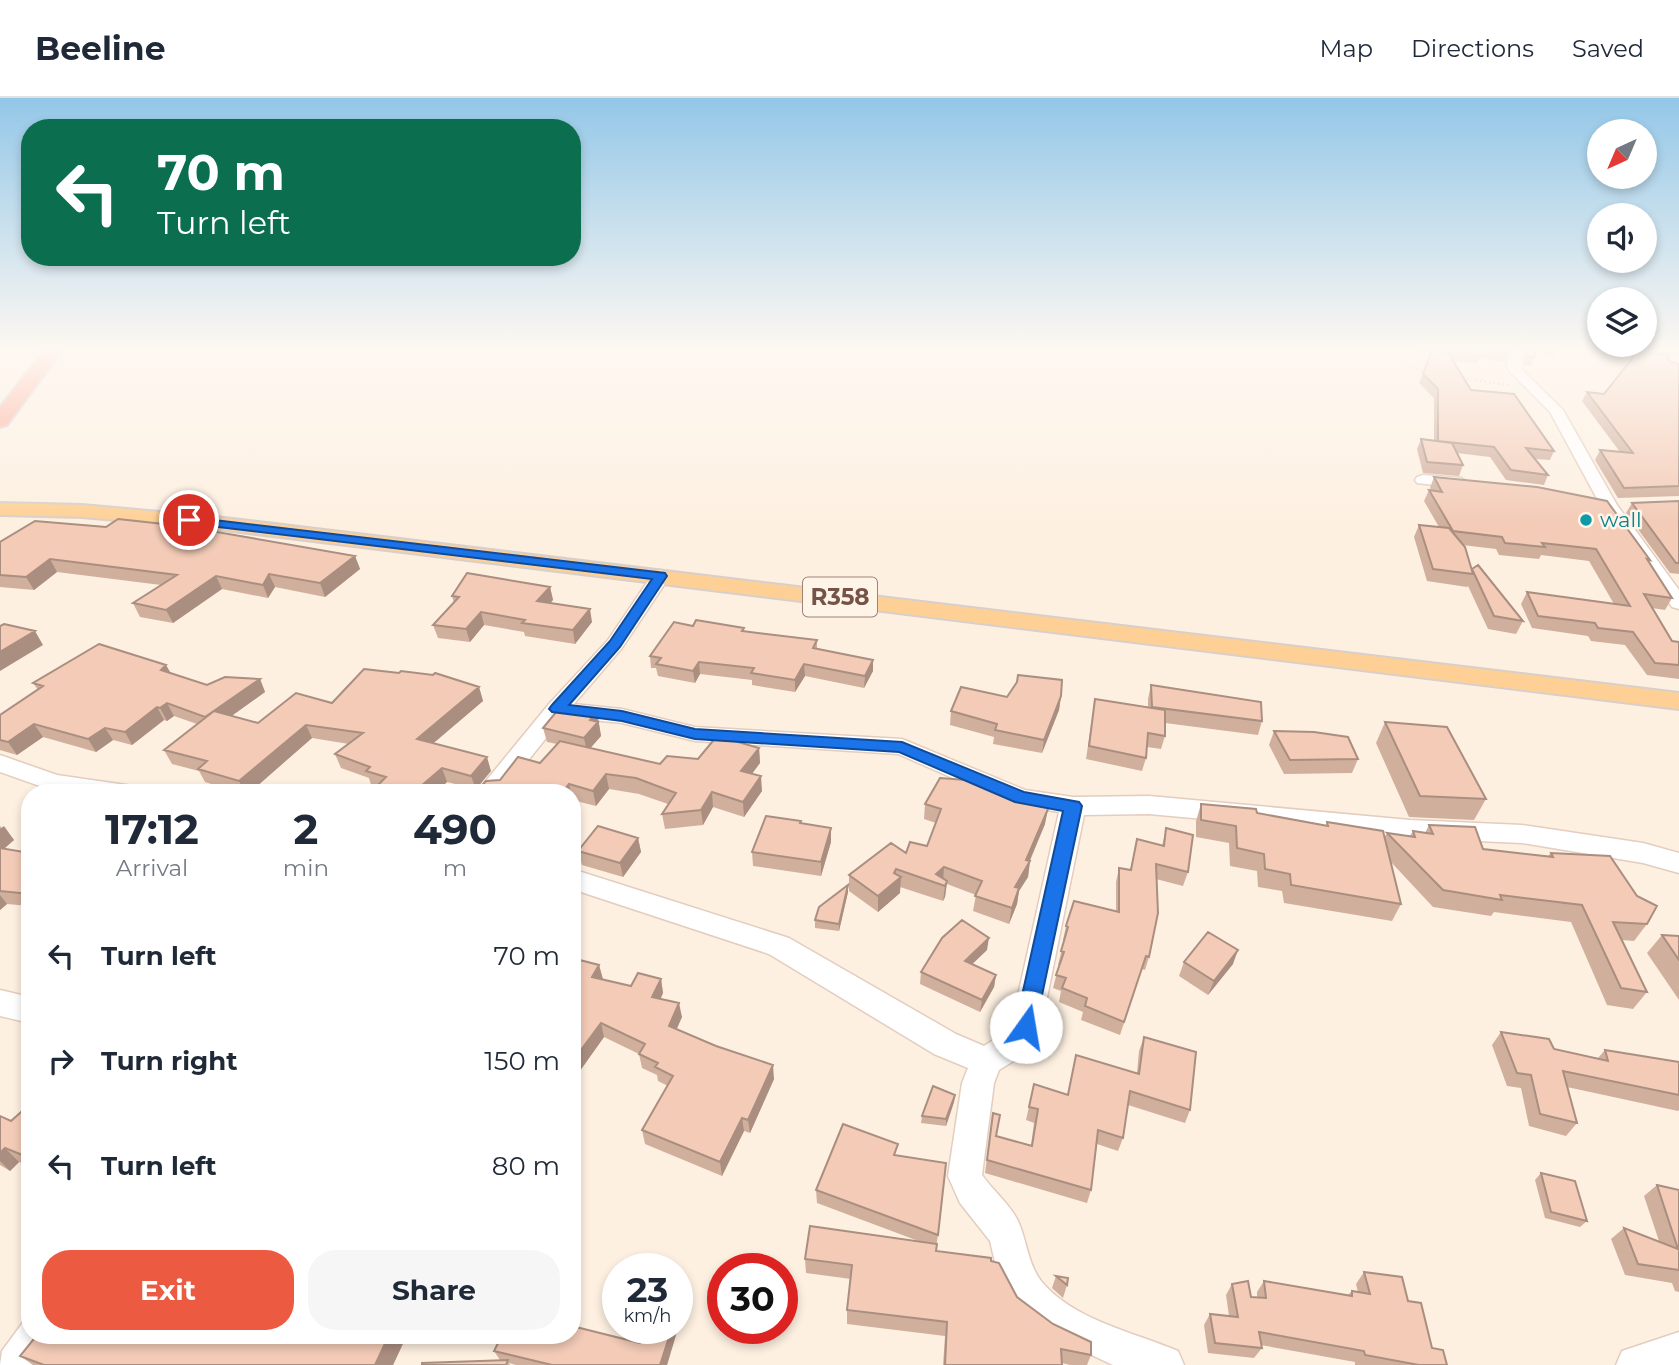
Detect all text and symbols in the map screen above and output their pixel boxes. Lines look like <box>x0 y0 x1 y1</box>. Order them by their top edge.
text: Beeline <box>35 28 166 68</box>
text: Map <box>1320 34 1373 63</box>
text: Directions <box>1411 34 1534 63</box>
text: Saved <box>1572 34 1644 63</box>
north arrow <box>1587 119 1657 189</box>
map controls <box>1587 119 1657 357</box>
text: 70 m <box>157 143 285 202</box>
icon: left <box>42 147 133 238</box>
text: Turn left <box>157 203 291 242</box>
button: sound <box>1587 203 1657 273</box>
button: layers <box>1587 287 1657 357</box>
pin <box>159 490 219 550</box>
icon: arrive <box>170 501 208 539</box>
place label: wall <box>1600 507 1642 532</box>
marker: wall <box>1578 512 1594 528</box>
road number: R358 <box>803 578 877 617</box>
text: 17:12 <box>105 803 199 855</box>
text: 2 <box>294 803 318 855</box>
text: 490 <box>413 803 497 855</box>
text: Arrival <box>116 854 188 882</box>
text: min <box>283 854 329 882</box>
text: m <box>443 854 467 882</box>
icon: left <box>42 937 80 975</box>
text: Turn left <box>101 940 217 972</box>
text: 70 m <box>494 940 560 972</box>
position arrow <box>989 990 1063 1064</box>
icon: right <box>42 1042 80 1080</box>
text: Turn right <box>101 1045 237 1077</box>
text: 150 m <box>484 1045 560 1077</box>
icon: left <box>42 1147 80 1185</box>
text: Turn left <box>101 1150 217 1182</box>
text: 80 m <box>492 1150 560 1182</box>
button: Exit <box>42 1250 294 1330</box>
button: Share <box>308 1250 560 1330</box>
speed limit sign: 30 <box>707 1253 798 1344</box>
text: 23 <box>627 1268 668 1311</box>
text: km/h <box>623 1305 672 1327</box>

